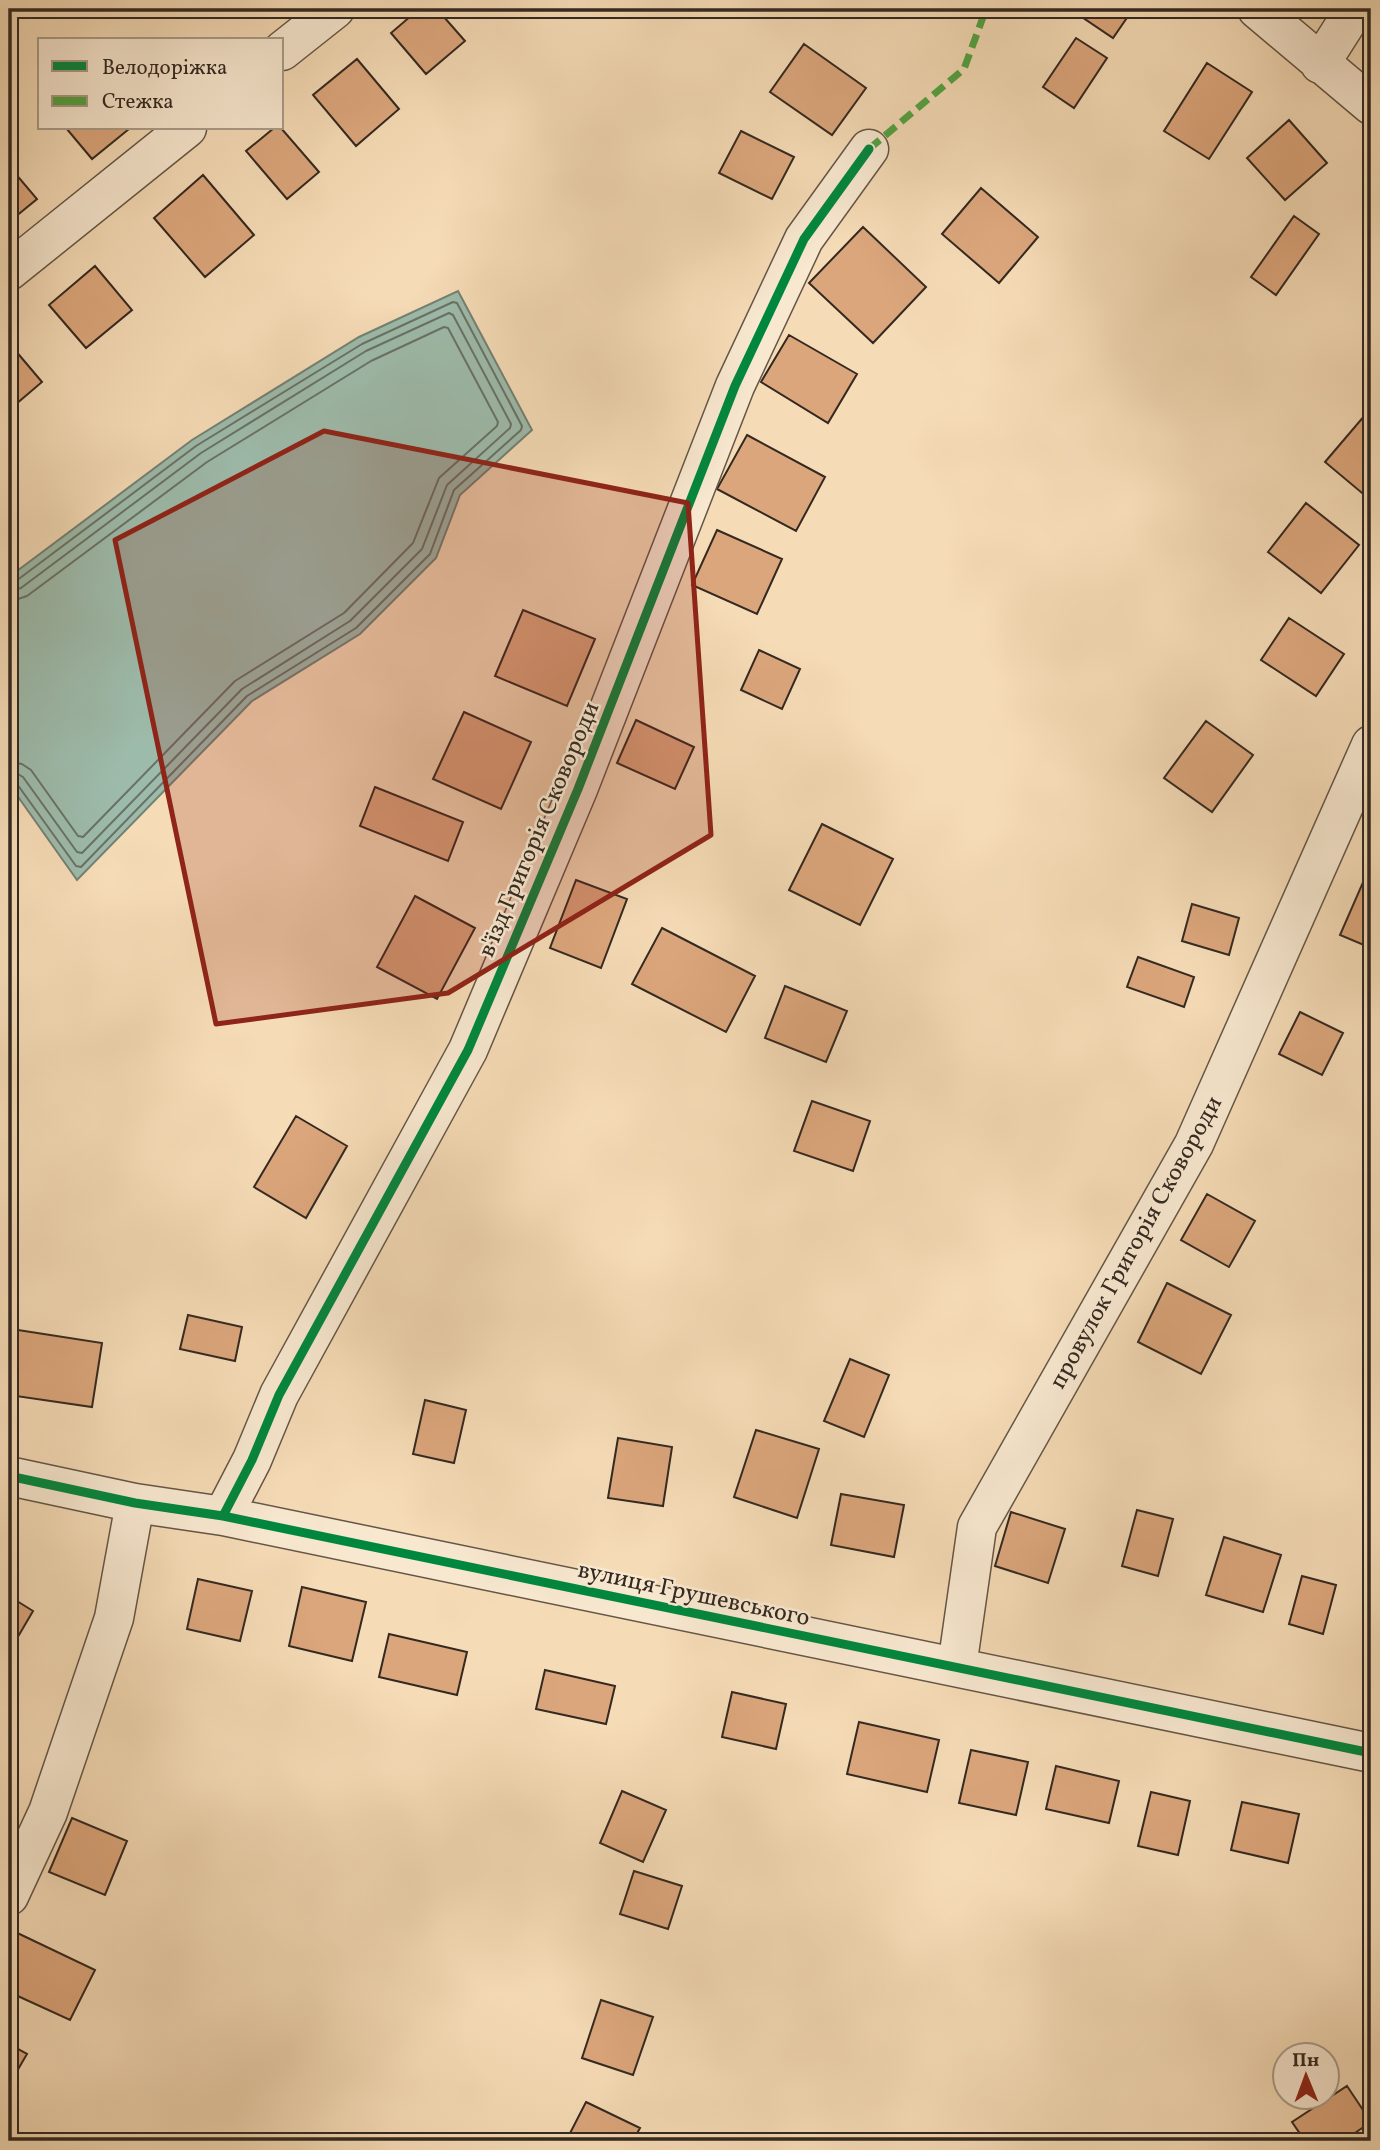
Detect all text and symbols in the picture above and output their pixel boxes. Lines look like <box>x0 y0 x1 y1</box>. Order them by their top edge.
legend <box>38 38 284 130</box>
text: Велодоріжка <box>102 54 227 83</box>
text: Стежка <box>102 88 174 117</box>
street label: в'їзд Григорія Сковороди <box>471 697 609 963</box>
street label: провулок Григорія Сковороди <box>1042 1090 1232 1396</box>
street label: вулиця Грушевського <box>574 1554 813 1636</box>
north arrow <box>1272 2042 1342 2112</box>
text: Пн <box>1292 2048 1319 2074</box>

